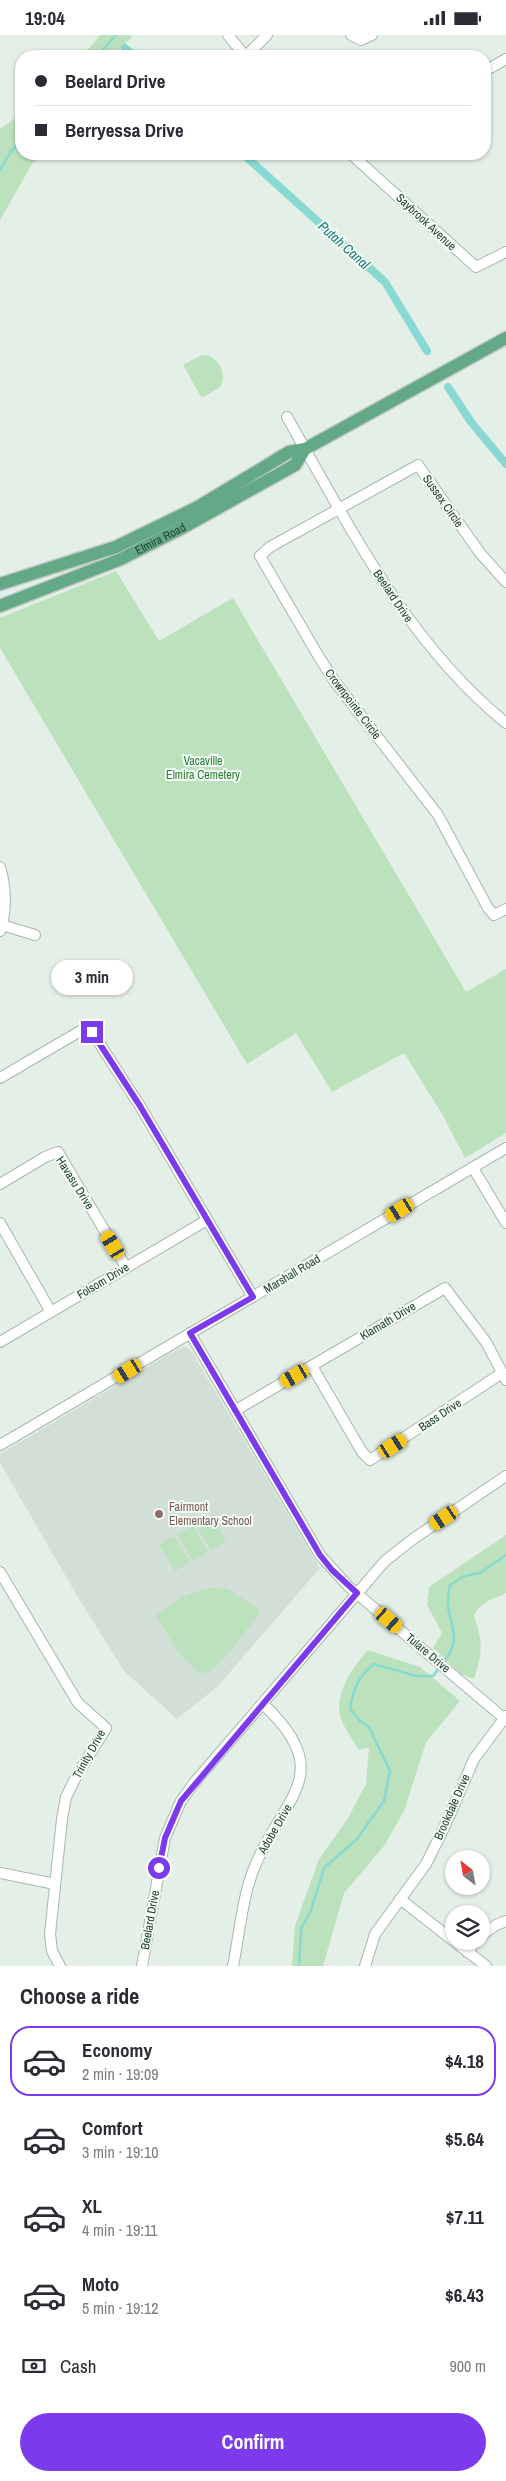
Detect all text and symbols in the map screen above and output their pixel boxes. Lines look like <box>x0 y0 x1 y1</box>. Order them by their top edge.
text: 19:04 <box>25 5 65 31</box>
text: Beelard Drive <box>65 68 165 94</box>
text: Berryessa Drive <box>65 117 184 143</box>
street label: Saybrook Avenue <box>392 190 460 254</box>
water label: Putah Canal <box>314 217 374 273</box>
street label: Sussex Circle <box>419 472 467 530</box>
street label: Elmira Road <box>132 519 189 559</box>
street label: Beelard Drive <box>370 567 416 625</box>
street label: Crownpointe Circle <box>321 666 385 742</box>
park label: Vacaville Elmira Cemetery <box>166 753 240 783</box>
callout: 3 min <box>51 959 133 995</box>
text: 3 min <box>75 966 109 988</box>
route end <box>81 1021 103 1043</box>
street label: Havasu Drive <box>52 1153 98 1213</box>
car <box>383 1196 416 1224</box>
car <box>98 1228 127 1262</box>
street label: Marshall Road <box>261 1251 323 1297</box>
street label: Folsom Drive <box>74 1259 132 1303</box>
street label: Klamath Drive <box>357 1298 419 1344</box>
car <box>111 1357 144 1385</box>
car <box>278 1362 311 1390</box>
street label: Bass Drive <box>416 1395 464 1435</box>
car <box>376 1432 409 1460</box>
place label: Fairmont Elementary School <box>169 1499 252 1529</box>
car <box>427 1503 460 1533</box>
marker: Fairmont Elementary School <box>153 1508 165 1520</box>
car <box>372 1604 405 1636</box>
street label: Tulare Drive <box>402 1630 454 1676</box>
street label: Trinity Drive <box>69 1727 109 1781</box>
street label: Brookdale Drive <box>430 1772 474 1842</box>
street label: Adobe Drive <box>254 1801 296 1858</box>
north arrow <box>445 1850 490 1895</box>
map controls <box>445 1850 490 1950</box>
route start <box>148 1857 170 1879</box>
street label: Beelard Drive <box>137 1889 163 1951</box>
button: layers <box>445 1905 490 1950</box>
text: Choose a ride <box>20 1981 139 2011</box>
text: Economy <box>82 2037 152 2063</box>
icon: car <box>22 2039 67 2084</box>
text: $4.18 <box>445 2048 484 2074</box>
text: 2 min · 19:09 <box>82 2063 159 2085</box>
text: Comfort <box>82 2115 143 2141</box>
icon: car <box>22 2117 67 2162</box>
text: $5.64 <box>445 2126 484 2152</box>
text: 3 min · 19:10 <box>82 2141 159 2163</box>
text: XL <box>82 2193 102 2219</box>
icon: car <box>22 2195 67 2240</box>
text: $7.11 <box>446 2204 484 2230</box>
text: 4 min · 19:11 <box>82 2219 158 2241</box>
text: Moto <box>82 2271 119 2297</box>
icon: car <box>22 2273 67 2318</box>
text: $6.43 <box>445 2282 484 2308</box>
text: 5 min · 19:12 <box>82 2297 159 2319</box>
icon: cash <box>20 2352 48 2380</box>
text: Cash <box>60 2353 96 2379</box>
text: 900 m <box>450 2355 486 2377</box>
button: Confirm <box>20 2413 486 2471</box>

